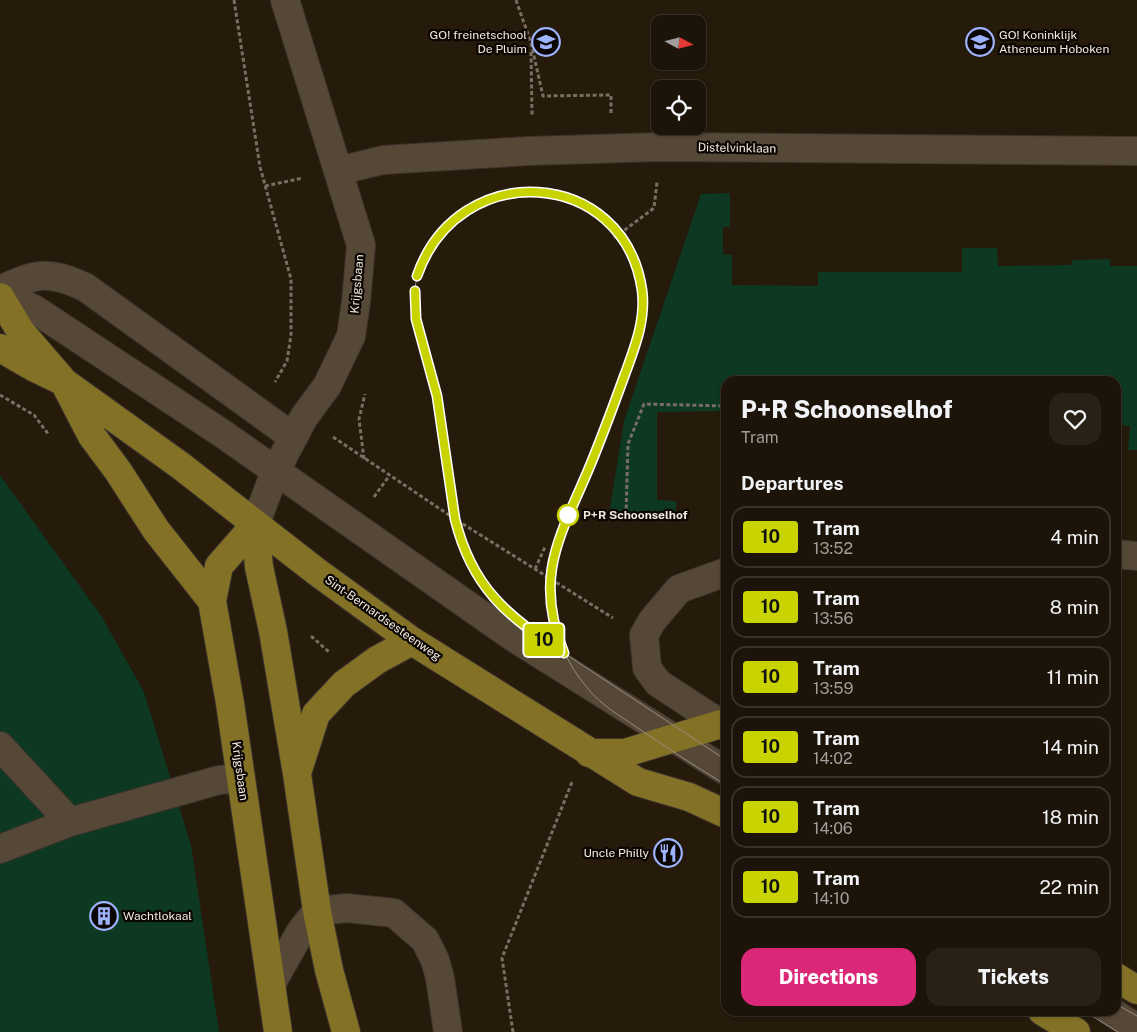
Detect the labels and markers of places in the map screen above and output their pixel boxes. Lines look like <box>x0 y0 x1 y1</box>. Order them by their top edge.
school or university icon: GO! freinetschool De Pluim <box>531 27 561 57</box>
school or university icon: GO! Koninklijk Atheneum Hoboken <box>965 27 995 57</box>
place label: GO! freinetschool De Pluim <box>430 28 527 56</box>
place label: GO! Koninklijk Atheneum Hoboken <box>999 28 1109 56</box>
marker: P+R Schoonselhof <box>557 504 579 526</box>
place label: P+R Schoonselhof <box>583 508 688 522</box>
restaurant icon: Uncle Philly <box>653 838 683 868</box>
place label: Uncle Philly <box>583 846 650 860</box>
building icon: Wachtlokaal <box>89 901 119 931</box>
place label: Wachtlokaal <box>123 909 192 923</box>

